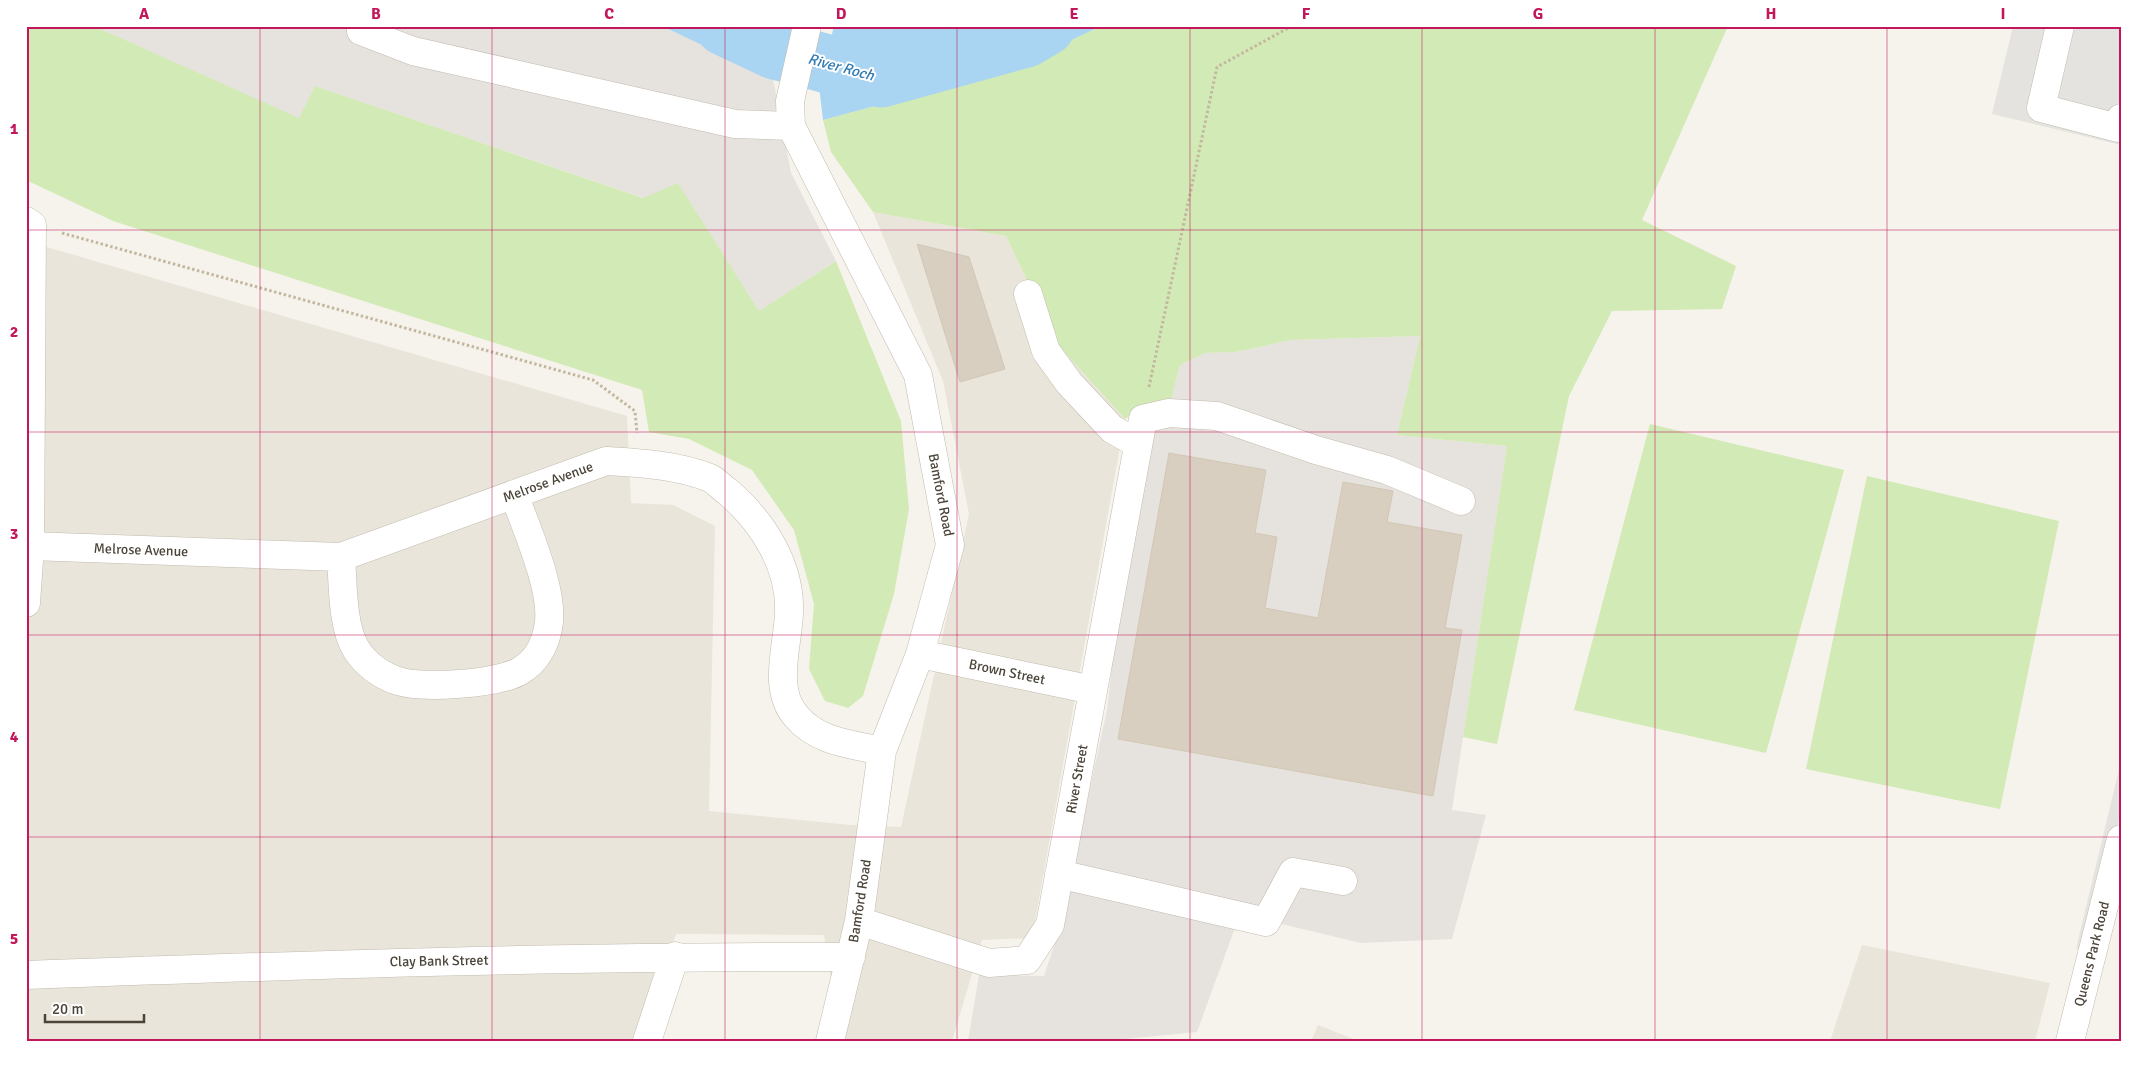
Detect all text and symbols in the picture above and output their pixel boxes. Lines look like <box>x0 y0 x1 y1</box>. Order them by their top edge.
text: A <box>139 4 150 24</box>
text: B <box>371 4 381 24</box>
text: C <box>604 4 614 24</box>
text: D <box>836 4 847 24</box>
text: E <box>1069 4 1079 24</box>
text: F <box>1302 4 1311 24</box>
text: G <box>1533 4 1543 24</box>
text: H <box>1766 4 1776 24</box>
text: I <box>2000 4 2006 24</box>
water label: River Roch <box>806 50 877 85</box>
text: 1 <box>10 119 19 139</box>
text: 2 <box>10 322 18 342</box>
street label: Bamford Road <box>925 452 957 538</box>
street label: Melrose Avenue <box>501 458 595 506</box>
text: 3 <box>10 524 18 544</box>
street label: Melrose Avenue <box>93 540 189 560</box>
street label: Brown Street <box>967 656 1047 688</box>
text: 4 <box>10 727 19 747</box>
street label: River Street <box>1063 743 1091 815</box>
street label: Bamford Road <box>845 858 875 944</box>
street label: Queens Park Road <box>2071 900 2113 1008</box>
text: 5 <box>10 929 18 949</box>
street label: Clay Bank Street <box>389 952 489 970</box>
scale bar <box>45 992 144 1024</box>
text: 20 m <box>52 1000 83 1018</box>

